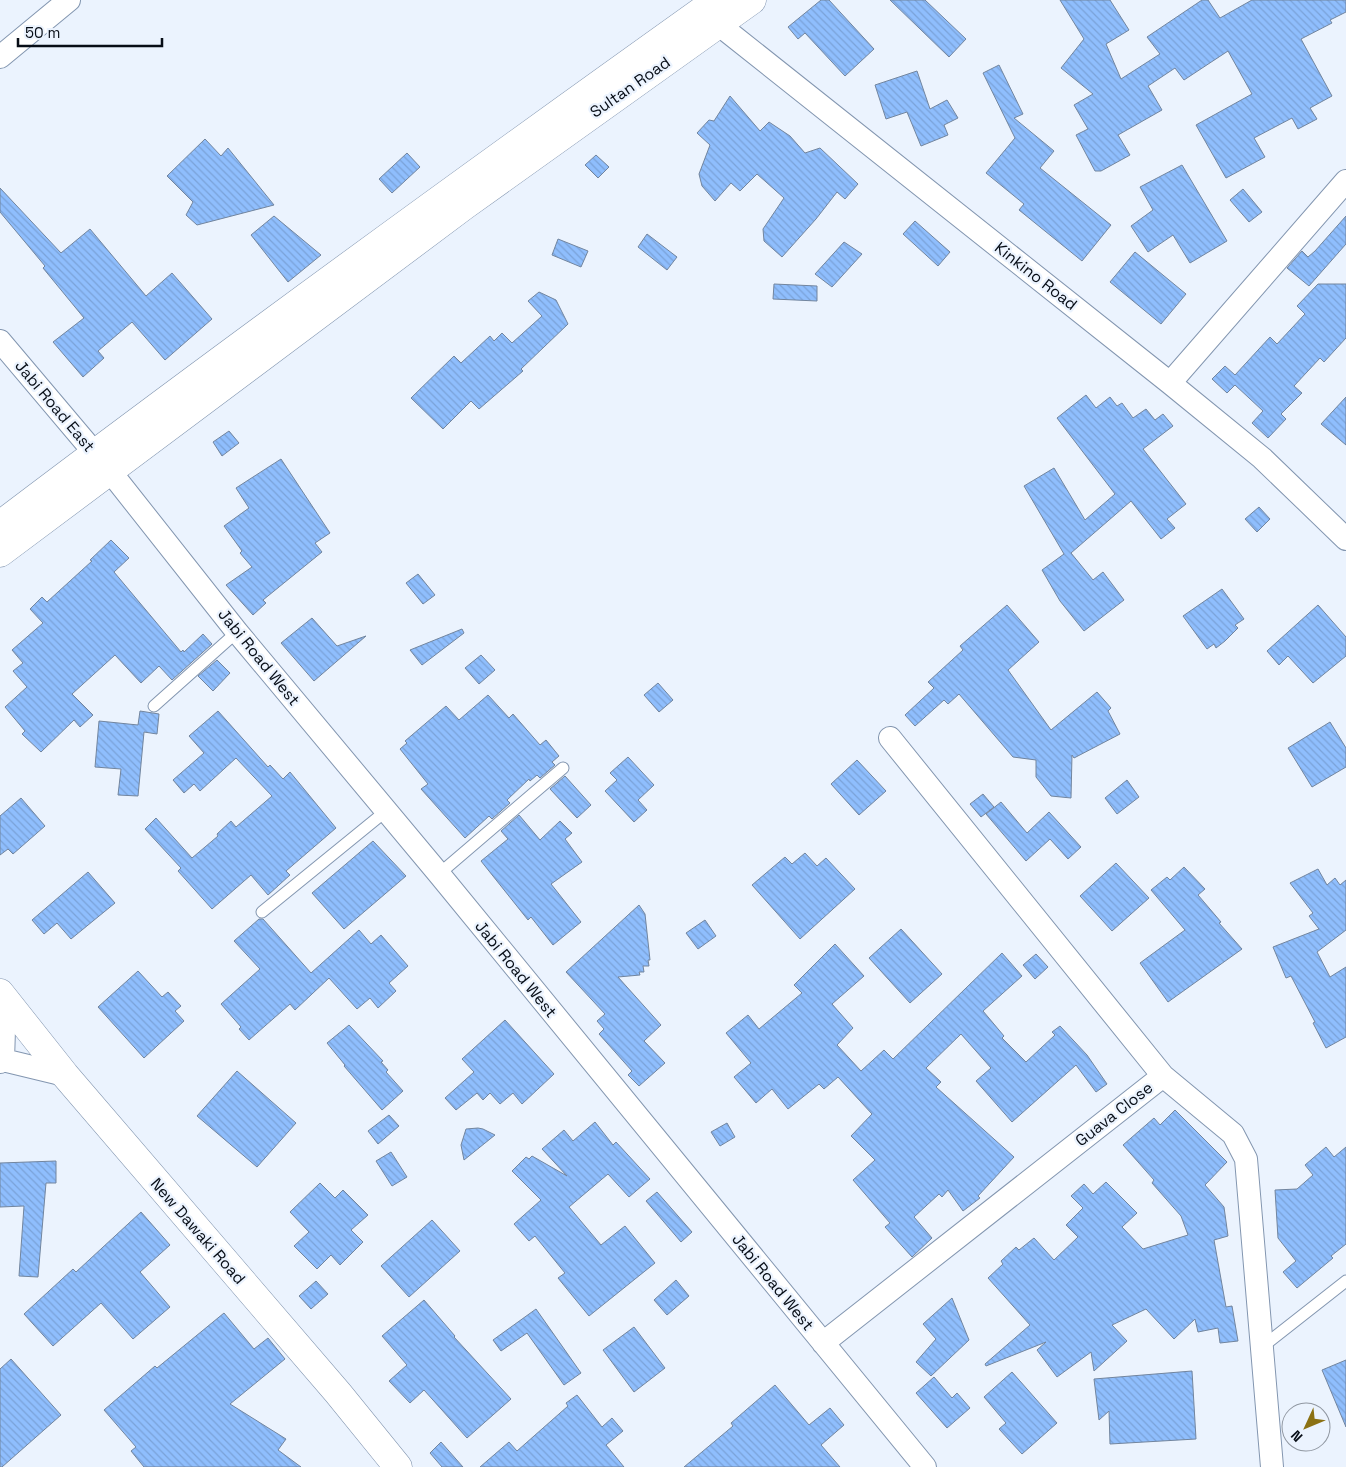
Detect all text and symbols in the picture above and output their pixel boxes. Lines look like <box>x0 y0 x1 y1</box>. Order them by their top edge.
scale bar <box>18 15 161 47</box>
text: 50 m <box>25 23 60 42</box>
street label: Sultan Road <box>586 52 674 122</box>
street label: Kinkino Road <box>990 237 1082 315</box>
street label: Jabi Road East <box>10 356 100 456</box>
street label: Jabi Road West <box>213 604 305 710</box>
street label: Jabi Road West <box>470 916 562 1022</box>
street label: Guava Close <box>1071 1077 1157 1151</box>
street label: New Dawaki Road <box>146 1173 250 1289</box>
street label: Jabi Road West <box>727 1229 819 1335</box>
north arrow <box>1281 1402 1331 1452</box>
text: N <box>1287 1426 1306 1446</box>

